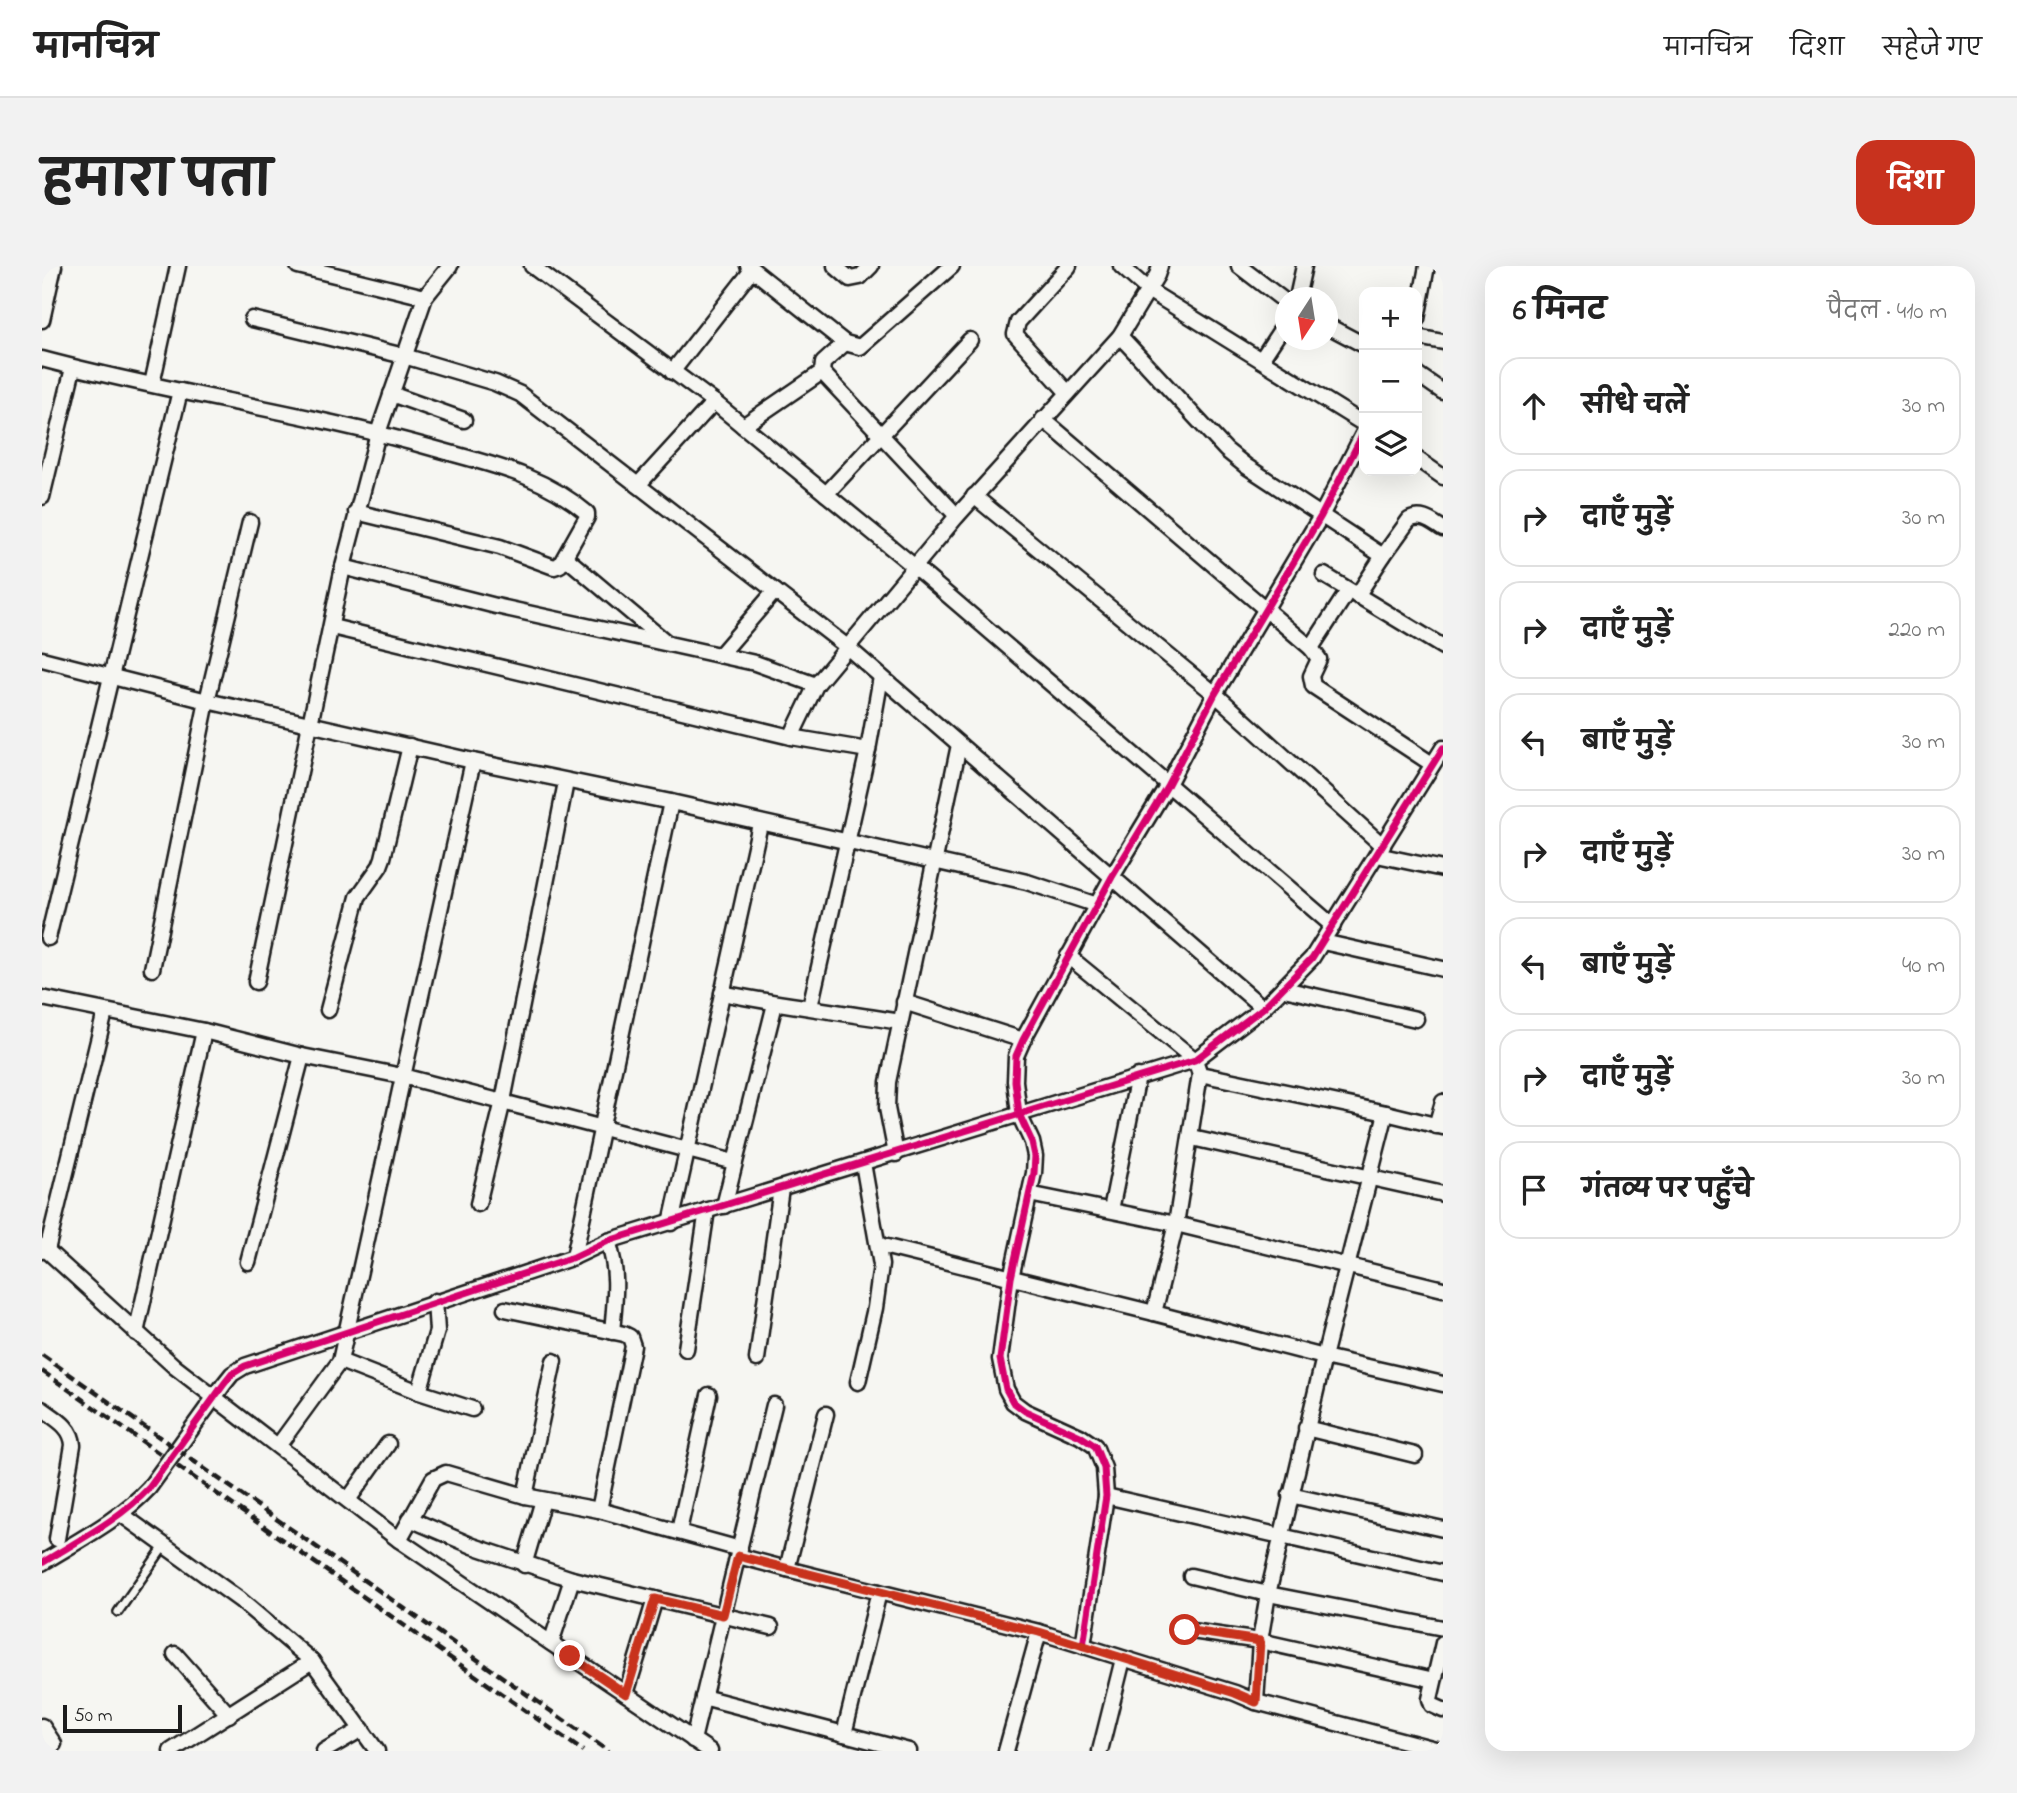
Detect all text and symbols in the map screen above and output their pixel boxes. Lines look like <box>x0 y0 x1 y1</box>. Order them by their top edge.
text: मानचित्र <box>35 25 158 73</box>
text: मानचित्र <box>1664 32 1752 67</box>
text: दिशा <box>1790 32 1844 67</box>
text: सहेजे गए <box>1882 32 1982 67</box>
button: दिशा <box>1856 140 1975 225</box>
text: हमारा पता <box>42 147 272 219</box>
north arrow <box>1275 287 1338 350</box>
map controls <box>1359 287 1422 476</box>
button: + <box>1359 287 1422 350</box>
text: 6 मिनट <box>1513 290 1607 334</box>
text: पैदल · 410 m <box>1827 296 1947 329</box>
button: − <box>1359 350 1422 413</box>
icon: ahead <box>1515 387 1553 425</box>
text: सीधे चलें <box>1582 388 1688 426</box>
text: 30 m <box>1902 390 1945 423</box>
button: layers <box>1359 413 1422 476</box>
icon: right <box>1515 499 1553 537</box>
text: दाएँ मुड़ें <box>1582 500 1672 538</box>
text: 30 m <box>1902 502 1945 535</box>
icon: right <box>1515 611 1553 649</box>
text: दाएँ मुड़ें <box>1582 612 1672 650</box>
text: 220 m <box>1889 614 1945 647</box>
icon: left <box>1515 723 1553 761</box>
text: बाएँ मुड़ें <box>1582 724 1673 762</box>
text: 30 m <box>1902 726 1945 759</box>
icon: right <box>1515 835 1553 873</box>
text: दाएँ मुड़ें <box>1582 836 1672 874</box>
text: 30 m <box>1902 838 1945 871</box>
icon: left <box>1515 947 1553 985</box>
text: बाएँ मुड़ें <box>1582 948 1673 986</box>
text: 40 m <box>1902 950 1945 983</box>
icon: right <box>1515 1059 1553 1097</box>
text: दाएँ मुड़ें <box>1582 1060 1672 1098</box>
text: 30 m <box>1902 1062 1945 1095</box>
icon: arrive <box>1515 1171 1553 1209</box>
text: गंतव्य पर पहुँचे <box>1582 1172 1753 1210</box>
route start <box>1169 1614 1200 1645</box>
route end <box>554 1640 585 1671</box>
scale bar <box>63 1702 182 1734</box>
text: 50 m <box>74 1703 113 1730</box>

